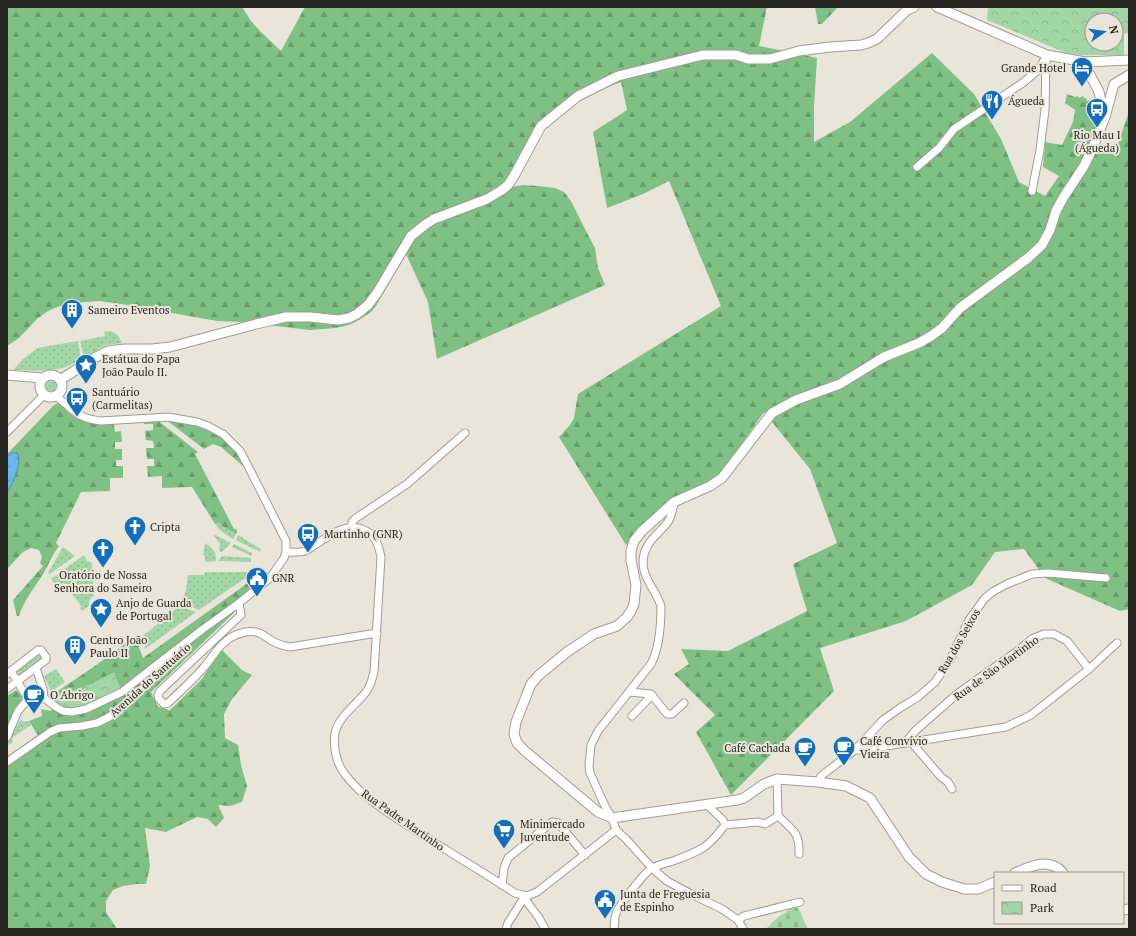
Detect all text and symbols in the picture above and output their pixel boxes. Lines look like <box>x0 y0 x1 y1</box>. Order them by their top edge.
north arrow <box>1084 12 1124 52</box>
text: N <box>1106 24 1122 36</box>
hotel icon: Grande Hotel <box>1069 55 1095 88</box>
place label: Grande Hotel <box>1001 61 1066 75</box>
restaurant icon: Águeda <box>979 88 1005 121</box>
place label: Águeda <box>1008 94 1045 108</box>
bus stop icon: Rio Mau I (Águeda) <box>1084 96 1110 129</box>
place label: Rio Mau I (Águeda) <box>1073 128 1121 155</box>
building icon: Sameiro Eventos <box>59 297 85 330</box>
place label: Sameiro Eventos <box>88 303 170 317</box>
place icon: Estátua do Papa João Paulo II. <box>73 352 99 385</box>
place label: Estátua do Papa João Paulo II. <box>102 352 181 379</box>
bus stop icon: Santuário (Carmelitas) <box>64 385 90 418</box>
place label: Santuário (Carmelitas) <box>92 385 153 412</box>
church icon: Cripta <box>122 514 148 547</box>
place label: Cripta <box>150 520 181 534</box>
bus stop icon: Martinho (GNR) <box>295 521 321 554</box>
place label: Martinho (GNR) <box>324 527 403 541</box>
church icon: Oratório de Nossa Senhora do Sameiro <box>90 536 116 569</box>
public building icon: GNR <box>244 565 270 598</box>
place label: Oratório de Nossa Senhora do Sameiro <box>54 568 152 595</box>
place label: GNR <box>272 571 295 585</box>
place icon: Anjo de Guarda de Portugal <box>88 596 114 629</box>
place label: Anjo de Guarda de Portugal <box>116 596 192 623</box>
street label: Rua dos Seixos <box>935 606 983 676</box>
street label: Rua de São Martinho <box>951 632 1041 704</box>
building icon: Centro João Paulo II <box>62 633 88 666</box>
place label: Centro João Paulo II <box>90 633 147 660</box>
street label: Avenida do Santuário <box>107 640 193 720</box>
cafe icon: O Abrigo <box>21 682 47 715</box>
place label: O Abrigo <box>50 688 94 702</box>
cafe icon: Café Convívio Vieira <box>831 734 857 767</box>
place label: Café Convívio Vieira <box>860 734 928 761</box>
cafe icon: Café Cachada <box>792 735 818 768</box>
place label: Café Cachada <box>724 741 790 755</box>
street label: Rua Padre Martinho <box>359 786 447 854</box>
supermarket icon: Minimercado Juventude <box>491 817 517 850</box>
place label: Minimercado Juventude <box>520 817 585 844</box>
legend <box>994 872 1124 924</box>
text: Road <box>1030 880 1057 895</box>
public building icon: Junta de Freguesia de Espinho <box>592 887 618 920</box>
place label: Junta de Freguesia de Espinho <box>620 887 711 914</box>
text: Park <box>1030 900 1055 915</box>

